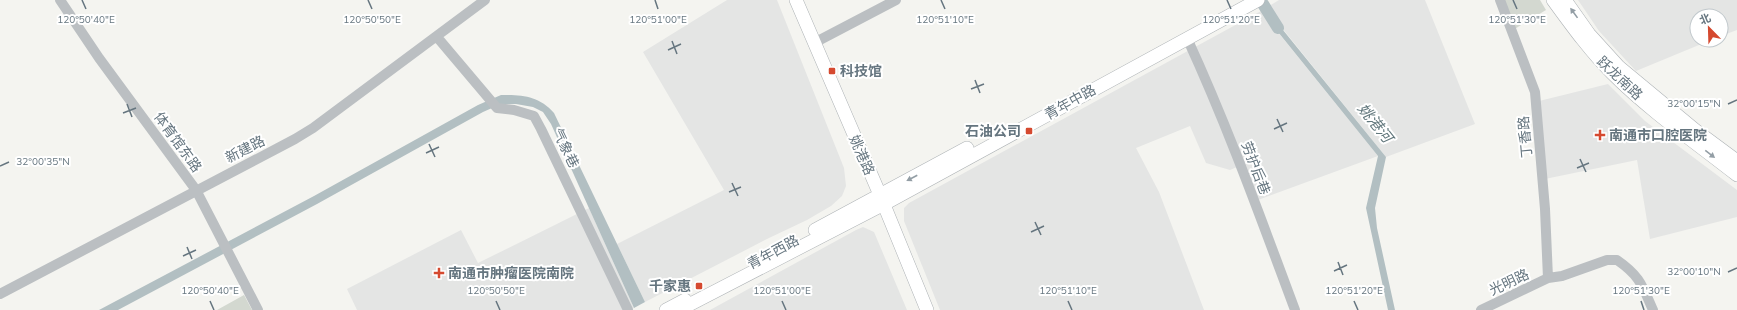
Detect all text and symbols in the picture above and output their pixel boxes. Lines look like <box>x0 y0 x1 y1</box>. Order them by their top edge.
one-way arrow <box>1570 8 1578 18</box>
north arrow <box>1689 8 1729 48</box>
text: 北 <box>1697 10 1713 27</box>
text: 120°50'40"E <box>57 13 115 26</box>
text: 120°50'50"E <box>343 13 401 26</box>
text: 120°51'00"E <box>629 13 687 26</box>
text: 120°51'10"E <box>916 13 974 26</box>
text: 120°51'20"E <box>1202 13 1260 26</box>
text: 120°51'30"E <box>1488 13 1546 26</box>
street label: 跃龙南路 <box>1593 52 1647 104</box>
place label: 科技馆 <box>840 62 882 80</box>
marker: 科技馆 <box>827 66 837 76</box>
street label: 青年中路 <box>1041 81 1099 123</box>
text: 32°00'15"N <box>1667 97 1721 110</box>
water label: 姚港河 <box>1354 99 1399 148</box>
street label: 体育馆东路 <box>150 108 206 176</box>
street label: 丁香路 <box>1514 115 1536 159</box>
place label: 石油公司 <box>965 122 1021 140</box>
street label: 气象巷 <box>549 125 583 171</box>
marker: 石油公司 <box>1024 126 1034 136</box>
place label: 南通市口腔医院 <box>1609 126 1707 144</box>
marker: 南通市口腔医院 <box>1594 129 1606 141</box>
street label: 新建路 <box>222 131 268 167</box>
street label: 姚港路 <box>845 132 879 178</box>
street label: 劳护后巷 <box>1238 139 1274 197</box>
one-way arrow <box>1705 149 1716 158</box>
text: 32°00'35"N <box>16 155 70 168</box>
one-way arrow <box>906 175 917 181</box>
street label: 青年西路 <box>744 231 802 273</box>
place label: 南通市肿瘤医院南院 <box>448 264 574 282</box>
street label: 光明路 <box>1486 265 1532 299</box>
text: 32°00'10"N <box>1667 265 1721 278</box>
marker: 南通市肿瘤医院南院 <box>433 267 445 279</box>
place label: 千家惠 <box>649 277 691 295</box>
marker: 千家惠 <box>694 281 704 291</box>
text: 120°50'40"E <box>181 284 239 297</box>
text: 120°50'50"E <box>467 284 525 297</box>
text: 120°51'00"E <box>753 284 811 297</box>
text: 120°51'10"E <box>1039 284 1097 297</box>
text: 120°51'20"E <box>1325 284 1383 297</box>
text: 120°51'30"E <box>1612 284 1670 297</box>

